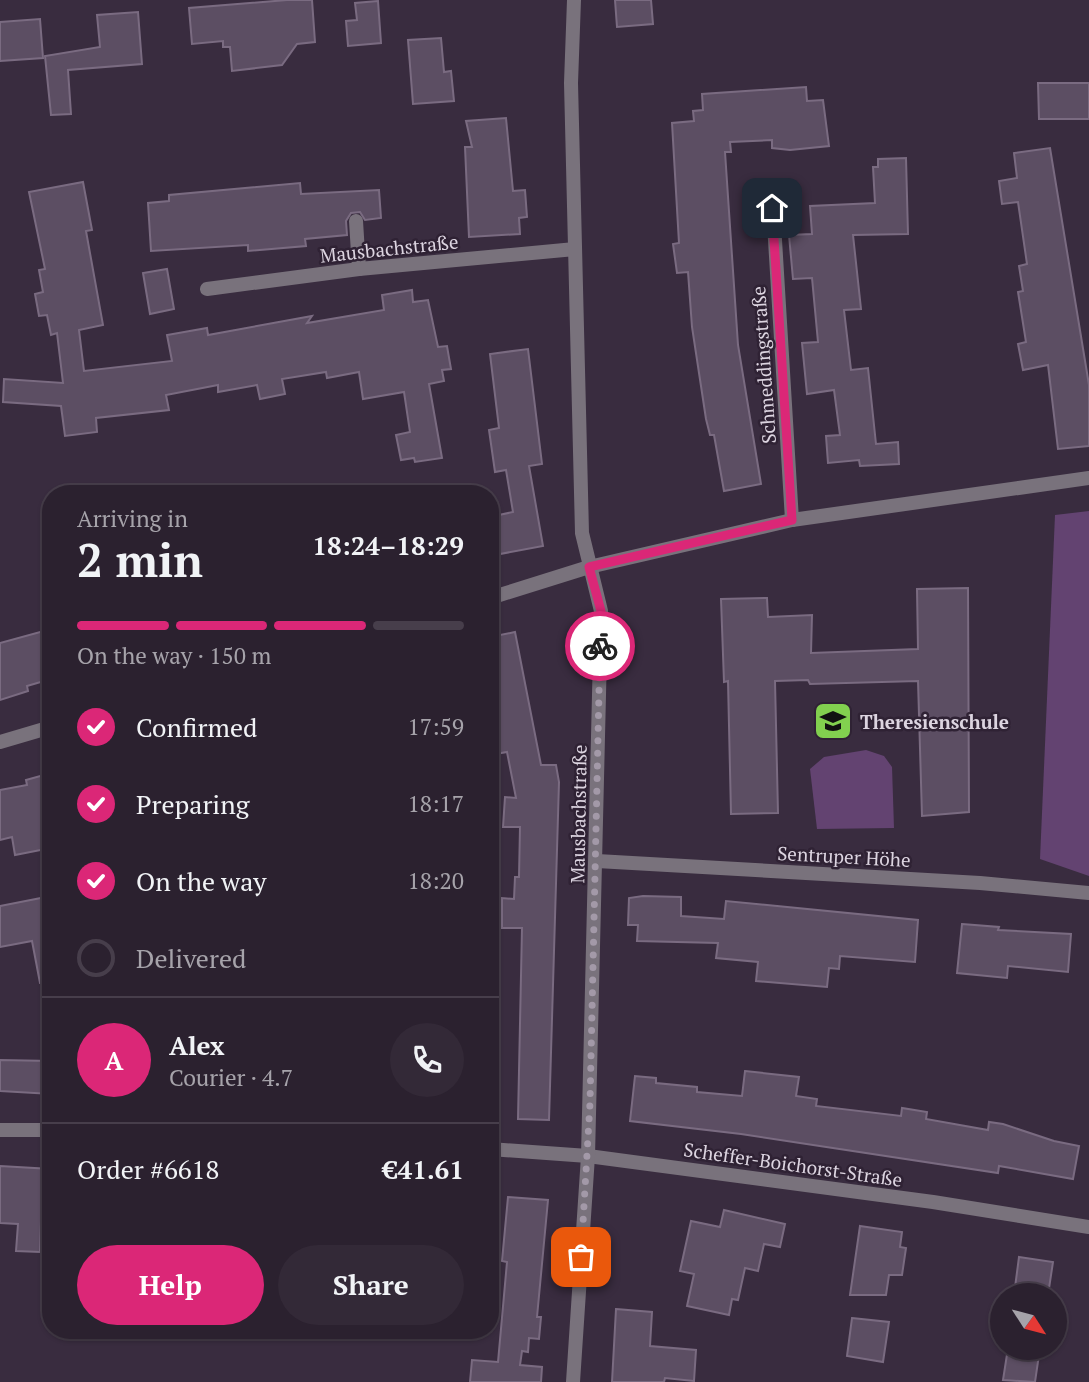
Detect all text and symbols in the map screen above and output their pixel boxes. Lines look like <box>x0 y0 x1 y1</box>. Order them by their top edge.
pin <box>742 178 802 238</box>
icon: home <box>753 189 791 227</box>
street label: Mausbachstraße <box>319 228 459 268</box>
street label: Schmeddingstraße <box>745 285 781 445</box>
text: Arriving in <box>77 503 188 534</box>
text: 18:24–18:29 <box>312 528 464 562</box>
text: 2 min <box>77 529 203 590</box>
courier <box>565 611 635 681</box>
icon: bike <box>581 627 619 665</box>
text: On the way · 150 m <box>77 640 271 671</box>
school or university icon: Theresienschule <box>812 700 854 742</box>
icon: check <box>77 708 115 746</box>
place label: Theresienschule <box>860 709 1009 734</box>
text: Confirmed <box>136 710 257 744</box>
text: 17:59 <box>407 711 464 742</box>
street label: Mausbachstraße <box>564 744 592 884</box>
icon: check <box>77 785 115 823</box>
text: Preparing <box>136 787 249 821</box>
text: 18:17 <box>407 788 464 819</box>
street label: Sentruper Höhe <box>777 840 911 872</box>
icon: check <box>77 862 115 900</box>
text: On the way <box>136 864 267 898</box>
text: 18:20 <box>407 865 464 896</box>
text: Delivered <box>136 941 246 975</box>
button: phone <box>390 1023 464 1097</box>
text: Alex <box>169 1028 225 1062</box>
text: A <box>105 1043 123 1077</box>
text: Courier · 4.7 <box>169 1062 293 1093</box>
street label: Scheffer-Boichorst-Straße <box>682 1136 904 1192</box>
text: Order #6618 <box>77 1152 219 1186</box>
text: €41.61 <box>383 1152 464 1186</box>
pin <box>551 1227 611 1287</box>
icon: bag <box>562 1238 600 1276</box>
button: Help <box>77 1245 264 1325</box>
button: Share <box>278 1245 464 1325</box>
north arrow <box>990 1283 1068 1360</box>
map controls <box>990 1283 1067 1360</box>

